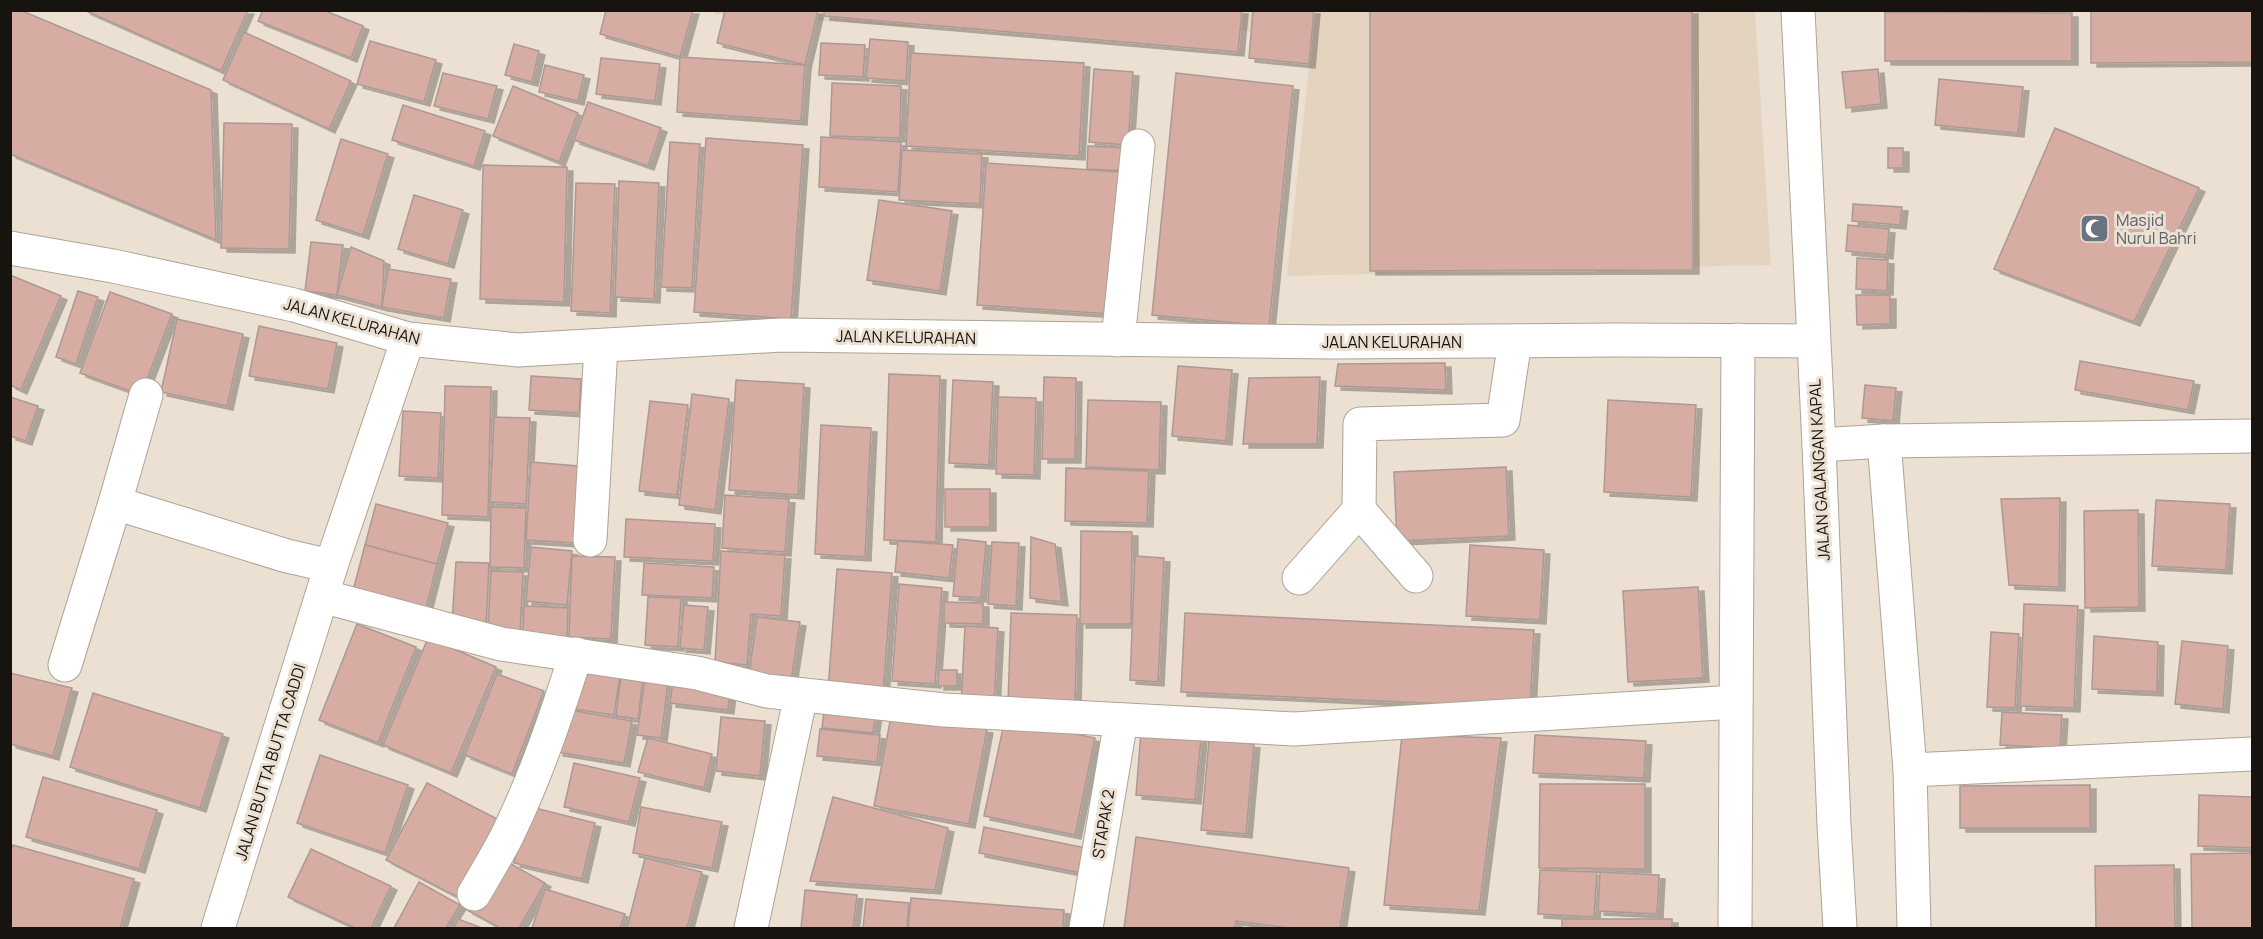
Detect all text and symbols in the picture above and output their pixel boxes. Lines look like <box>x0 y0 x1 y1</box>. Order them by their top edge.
place label: Masjid Nurul Bahri <box>2116 209 2196 249</box>
mosque icon: Masjid Nurul Bahri <box>2079 213 2111 245</box>
street label: JALAN KELURAHAN <box>282 292 422 350</box>
street label: JALAN KELURAHAN <box>836 325 976 349</box>
street label: JALAN KELURAHAN <box>1322 331 1462 353</box>
street label: JALAN GALANGAN KAPAL <box>1803 379 1835 561</box>
street label: JALAN BUTTA BUTTA CADDI <box>230 661 310 863</box>
street label: STAPAK 2 <box>1087 788 1119 860</box>

